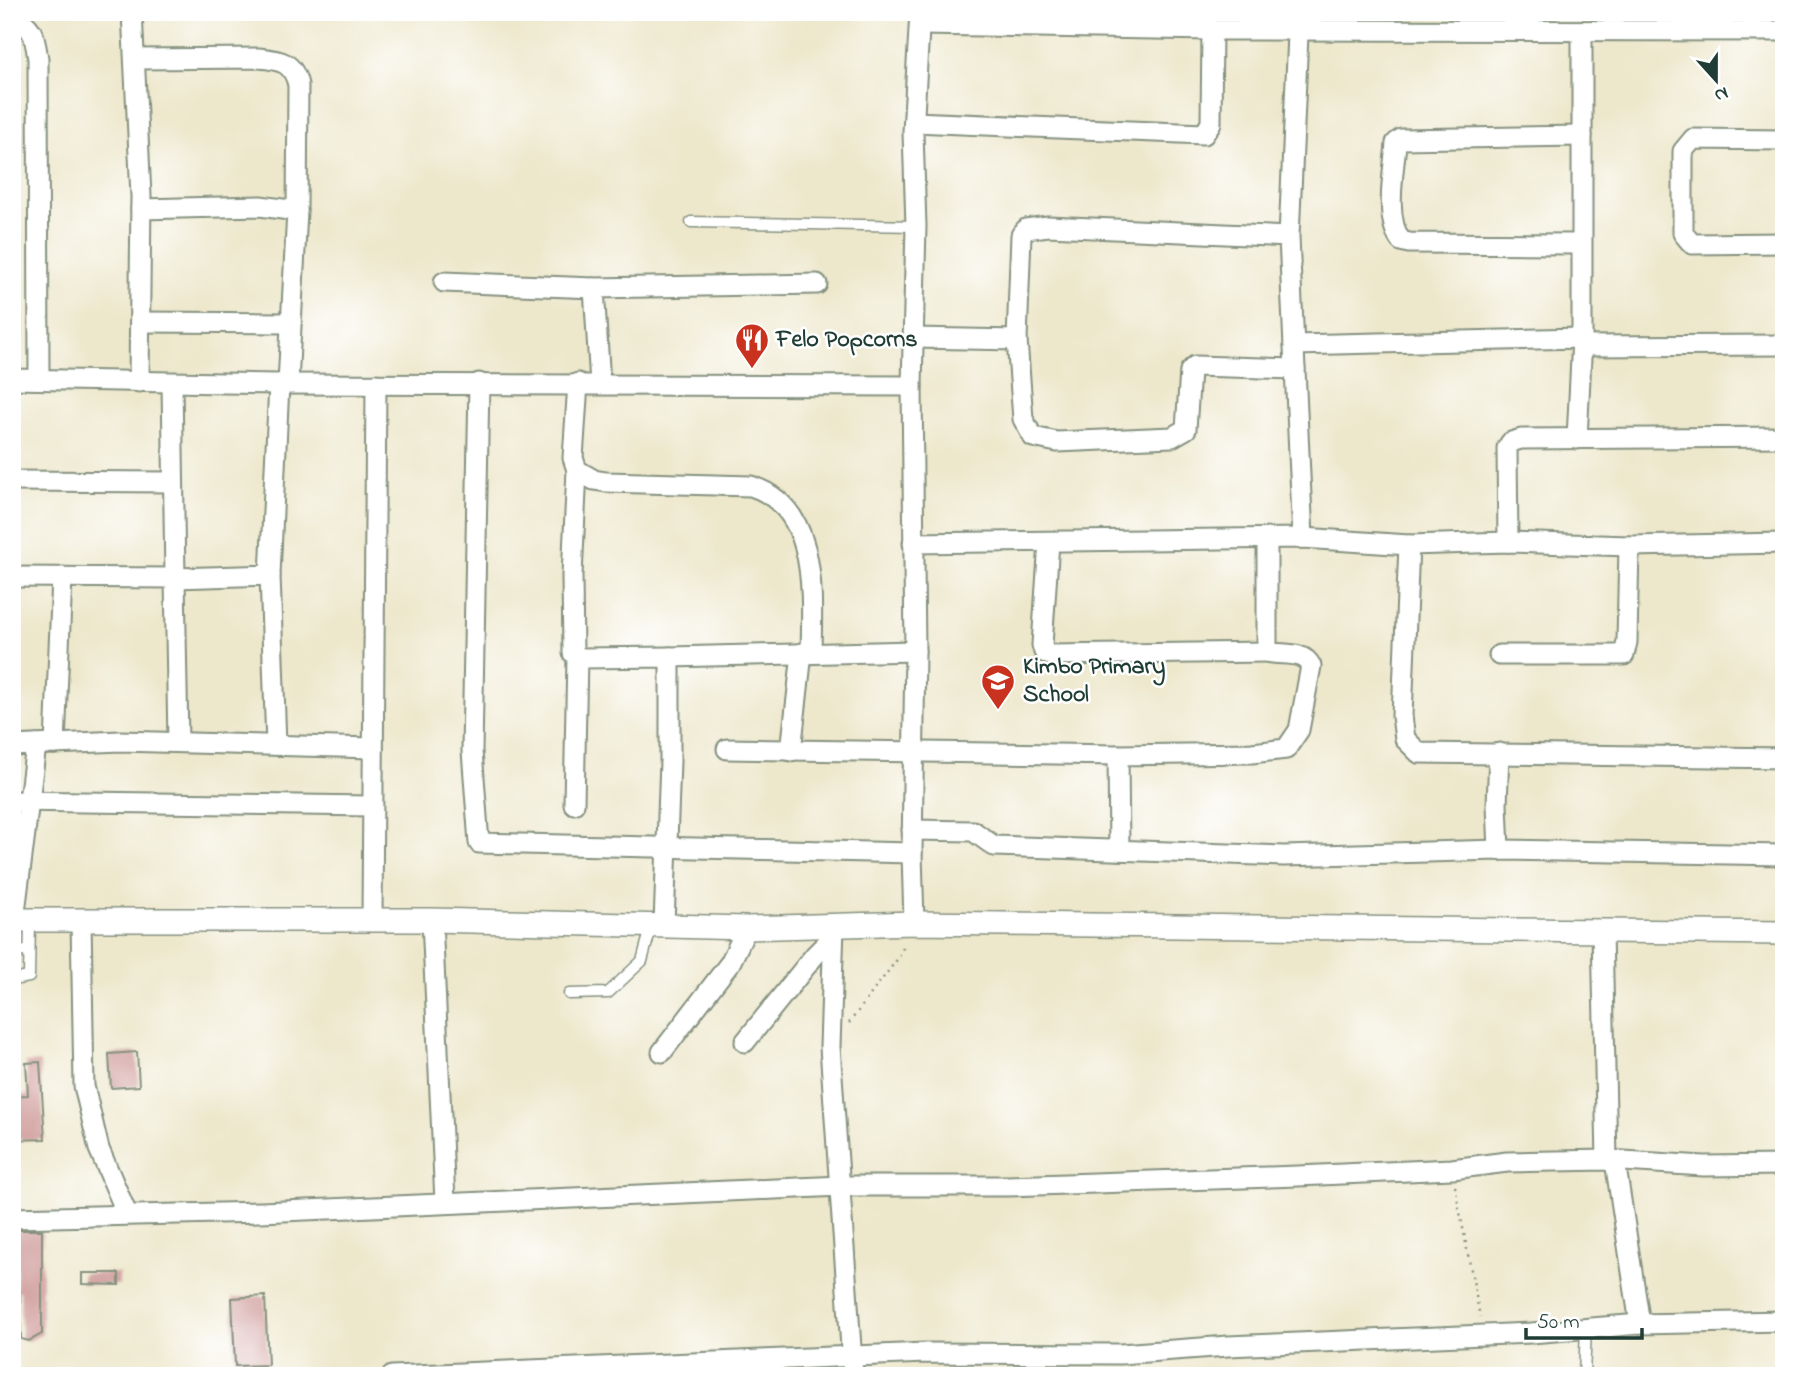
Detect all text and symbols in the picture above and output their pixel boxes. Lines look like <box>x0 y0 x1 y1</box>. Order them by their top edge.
north arrow <box>1680 46 1750 116</box>
text: N <box>1710 79 1732 109</box>
restaurant icon: Felo Popcorns <box>733 321 771 370</box>
place label: Felo Popcorns <box>775 323 917 358</box>
place label: Kimbo Primary School <box>1023 650 1165 713</box>
school or university icon: Kimbo Primary School <box>979 662 1017 711</box>
scale bar <box>1526 1297 1642 1341</box>
text: 50 m <box>1537 1308 1580 1338</box>

